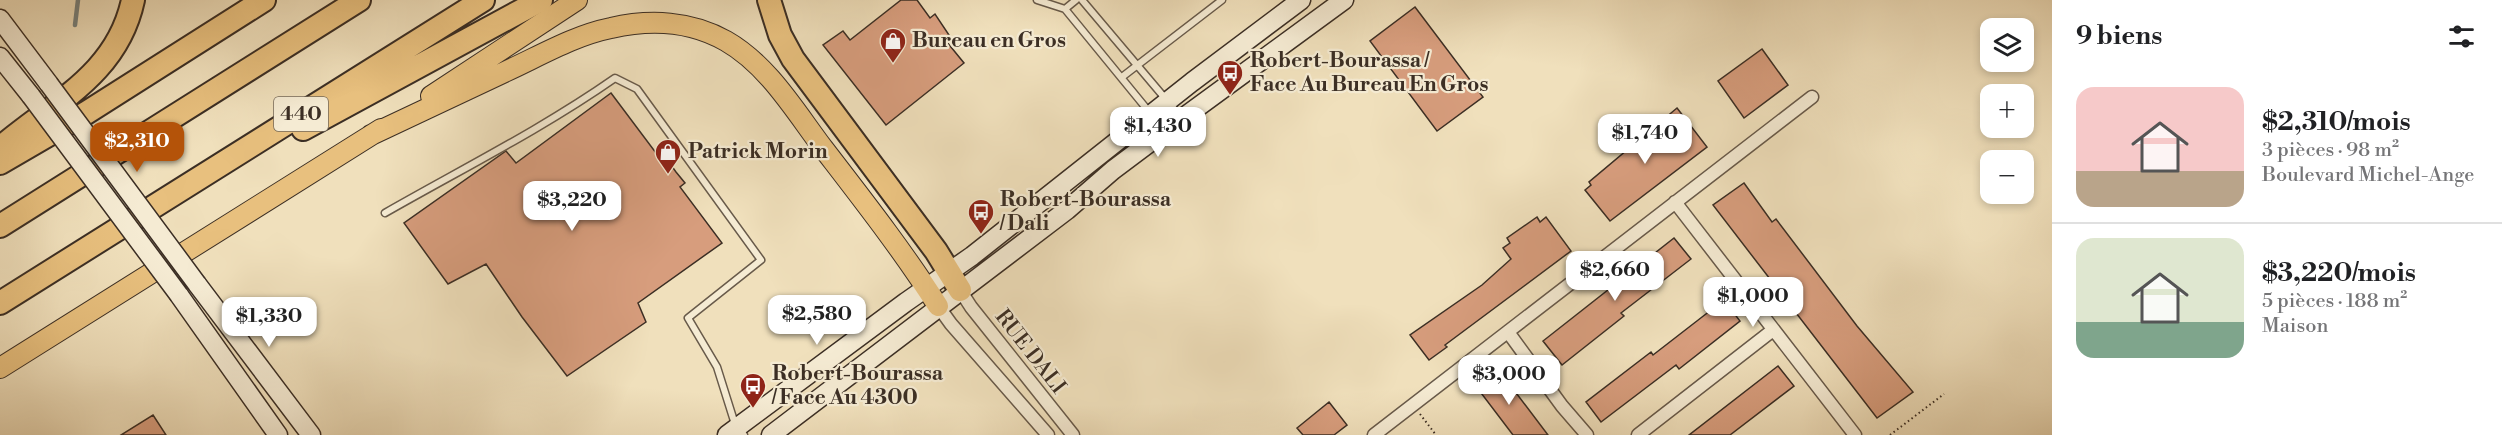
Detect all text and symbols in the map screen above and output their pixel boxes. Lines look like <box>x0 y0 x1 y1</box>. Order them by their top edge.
map controls <box>1980 18 2034 204</box>
button: layers <box>1980 18 2034 72</box>
text: 9 biens <box>2076 20 2162 52</box>
icon: filters <box>2445 20 2478 53</box>
shop icon: Bureau en Gros <box>878 26 908 64</box>
place label: Bureau en Gros <box>912 28 1066 54</box>
place label: Robert-Bourassa / Face Au Bureau En Gros <box>1250 48 1488 98</box>
bus stop icon: Robert-Bourassa / Face Au Bureau En Gros <box>1215 58 1245 96</box>
button: + <box>1980 84 2034 138</box>
road number: 440 <box>274 97 328 131</box>
text: $2,310/mois <box>2262 106 2411 138</box>
pin: $1,430 <box>1109 107 1207 158</box>
icon: home <box>2124 111 2196 183</box>
text: $1,430 <box>1124 114 1192 139</box>
pin: $1,740 <box>1596 114 1694 165</box>
text: $1,740 <box>1612 121 1678 146</box>
pin: $2,310 <box>88 122 186 173</box>
text: $2,310 <box>104 129 170 154</box>
shop icon: Patrick Morin <box>653 137 683 175</box>
text: 3 pièces · 98 m² <box>2262 138 2399 163</box>
place label: Patrick Morin <box>688 139 828 165</box>
button: − <box>1980 150 2034 204</box>
text: Boulevard Michel-Ange <box>2262 163 2474 188</box>
pin: $3,220 <box>523 181 621 232</box>
place label: Robert-Bourassa / Dali <box>999 187 1172 237</box>
text: $3,220 <box>537 188 607 213</box>
bus stop icon: Robert-Bourassa / Dali <box>966 197 996 235</box>
pin: $2,660 <box>1566 251 1664 302</box>
text: $3,220/mois <box>2262 257 2416 289</box>
text: $2,660 <box>1580 258 1650 283</box>
icon: home <box>2124 262 2196 334</box>
pin: $1,000 <box>1704 277 1802 328</box>
text: $1,000 <box>1717 284 1789 309</box>
text: 5 pièces · 188 m² <box>2262 289 2407 314</box>
pin: $2,580 <box>768 295 866 346</box>
pin: $1,330 <box>220 297 318 348</box>
text: $2,580 <box>782 302 852 327</box>
text: $1,330 <box>236 304 302 329</box>
street label: RUE DALI <box>989 305 1071 399</box>
text: Maison <box>2262 314 2328 339</box>
pin: $3,000 <box>1460 355 1558 406</box>
place label: Robert-Bourassa / Face Au 4300 <box>771 361 944 411</box>
text: $3,000 <box>1472 362 1546 387</box>
bus stop icon: Robert-Bourassa / Face Au 4300 <box>738 371 768 409</box>

